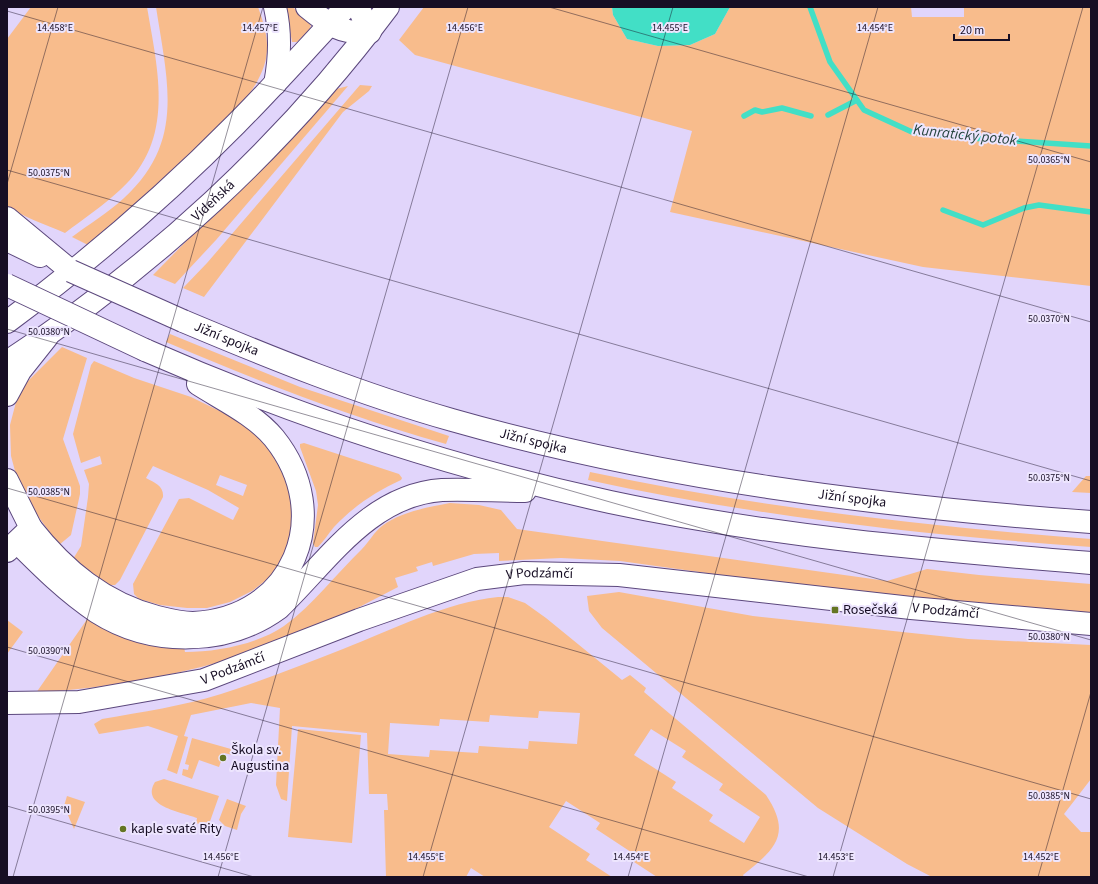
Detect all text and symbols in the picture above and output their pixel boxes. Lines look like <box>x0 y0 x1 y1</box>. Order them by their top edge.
scale bar <box>954 16 1009 42</box>
text: 14.458°E <box>37 21 73 35</box>
text: 14.457°E <box>242 21 278 35</box>
text: 14.456°E <box>447 21 483 35</box>
text: 14.455°E <box>652 21 688 35</box>
text: 14.454°E <box>857 21 893 35</box>
text: 20 m <box>960 22 984 39</box>
water label: Kunratický potok <box>912 119 1019 151</box>
text: 50.0365°N <box>1028 153 1070 167</box>
text: 50.0375°N <box>28 166 70 180</box>
street label: Vídeňská <box>187 176 239 226</box>
text: 50.0370°N <box>1028 312 1070 326</box>
street label: Jižní spojka <box>191 317 262 361</box>
text: 50.0380°N <box>28 325 70 339</box>
street label: Jižní spojka <box>498 423 569 459</box>
text: 50.0375°N <box>1028 471 1070 485</box>
street label: Jižní spojka <box>817 484 887 513</box>
text: 50.0385°N <box>28 485 70 499</box>
street label: V Podzámčí <box>505 563 574 585</box>
street label: V Podzámčí <box>911 598 980 624</box>
place label: Rosečská <box>843 600 897 620</box>
marker: Rosečská <box>830 605 840 615</box>
text: 50.0380°N <box>1028 630 1070 644</box>
text: 50.0390°N <box>28 644 70 658</box>
street label: V Podzámčí <box>198 647 268 690</box>
place label: Škola sv. Augustina <box>231 740 289 776</box>
marker: Škola sv. Augustina <box>218 753 228 763</box>
text: 50.0385°N <box>1028 789 1070 803</box>
text: 50.0395°N <box>28 803 70 817</box>
place label: kaple svaté Rity <box>131 819 222 839</box>
marker: kaple svaté Rity <box>118 824 128 834</box>
text: 14.456°E <box>203 850 239 864</box>
text: 14.455°E <box>408 850 444 864</box>
text: 14.454°E <box>613 850 649 864</box>
text: 14.453°E <box>818 850 854 864</box>
text: 14.452°E <box>1023 850 1059 864</box>

